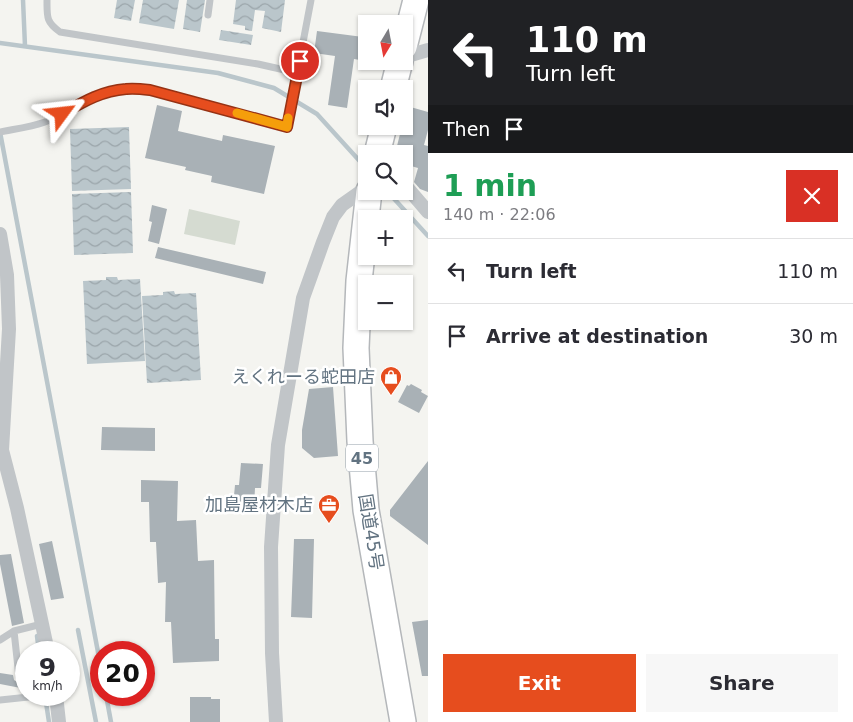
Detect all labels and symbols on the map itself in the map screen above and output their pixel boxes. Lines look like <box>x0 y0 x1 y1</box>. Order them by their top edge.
north arrow <box>358 15 412 70</box>
pin <box>279 40 321 82</box>
position arrow <box>35 87 87 139</box>
shop icon: えくれーる蛇田店 <box>379 365 403 396</box>
place label: えくれーる蛇田店 <box>232 366 375 387</box>
road number: 45 <box>346 444 378 472</box>
street label: 国道45号 <box>355 492 388 572</box>
office icon: 加島屋材木店 <box>317 493 341 524</box>
place label: 加島屋材木店 <box>205 494 313 515</box>
speed limit sign: 20 <box>90 641 155 706</box>

